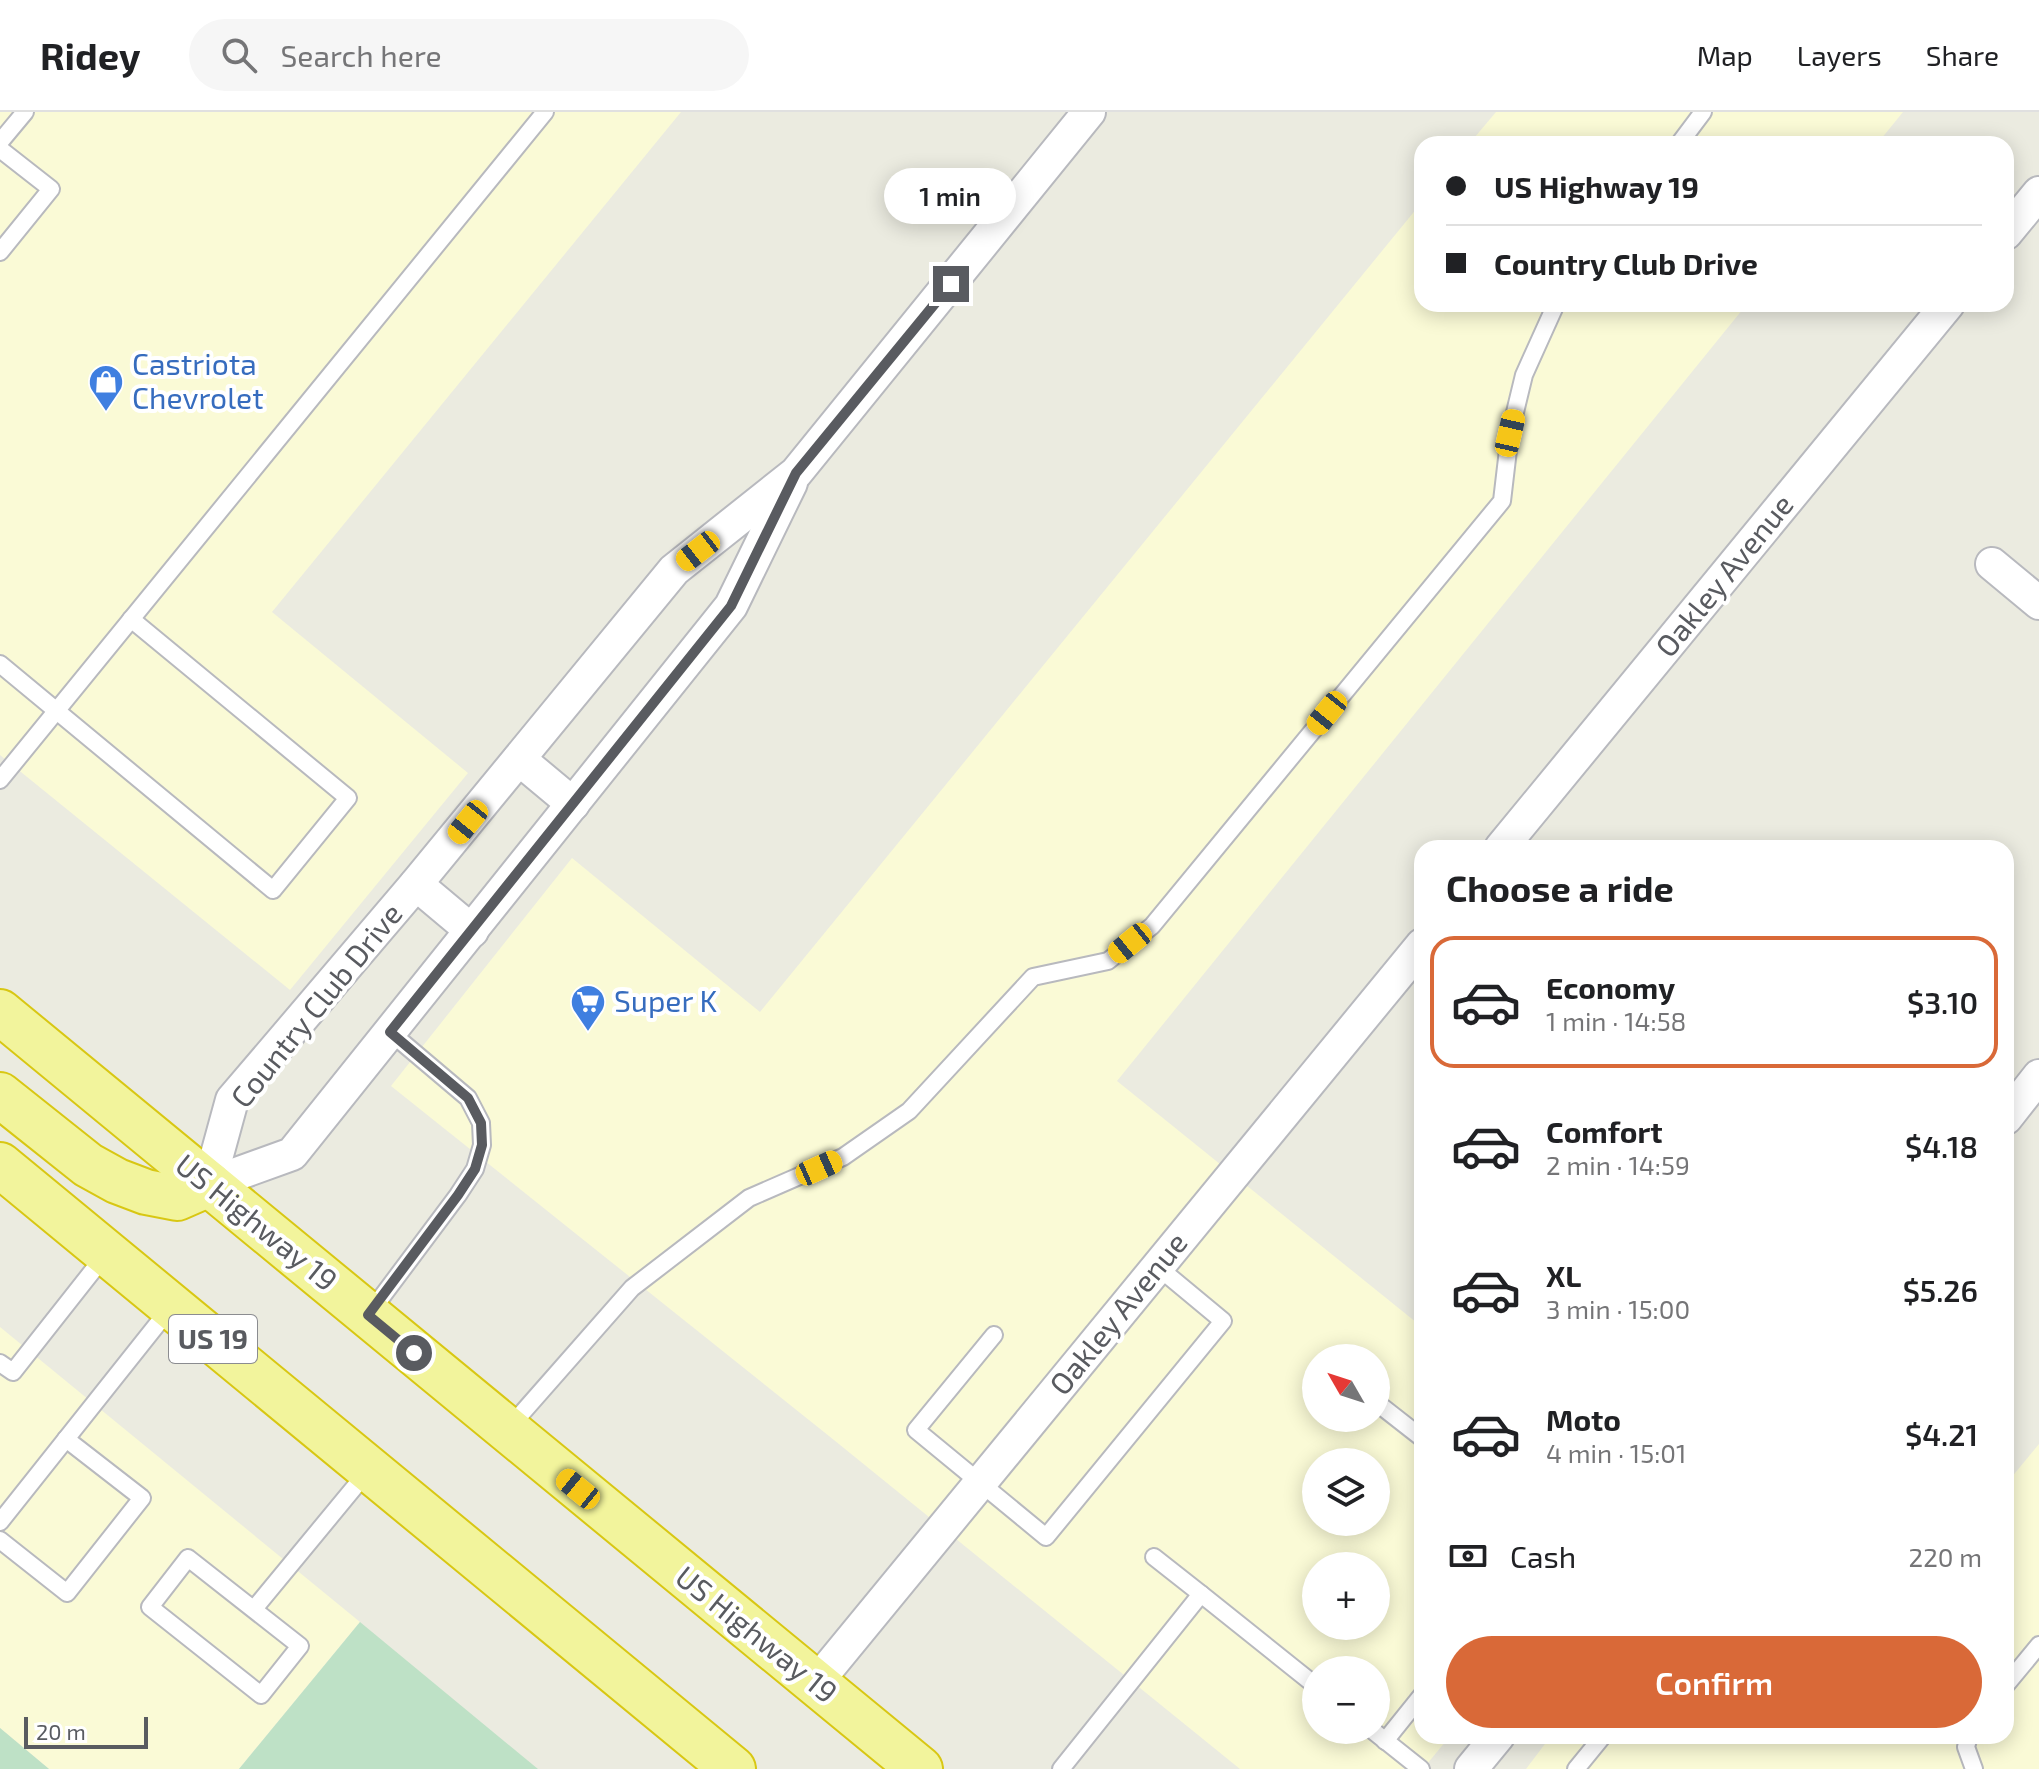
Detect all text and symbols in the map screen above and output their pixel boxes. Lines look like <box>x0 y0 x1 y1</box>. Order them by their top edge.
search box <box>189 19 749 91</box>
text: Ridey <box>40 32 141 78</box>
icon: search <box>217 33 261 77</box>
text: Search here <box>281 37 442 73</box>
text: Map <box>1697 38 1753 72</box>
text: Layers <box>1797 38 1882 72</box>
text: Share <box>1926 38 1999 72</box>
callout: 1 min <box>885 168 1017 224</box>
text: US Highway 19 <box>1494 168 1699 204</box>
text: 1 min <box>919 180 981 211</box>
text: Country Club Drive <box>1494 245 1758 281</box>
route end <box>933 266 969 302</box>
place label: Castriota Chevrolet <box>132 345 264 415</box>
shop icon: Castriota Chevrolet <box>87 363 125 413</box>
car <box>1493 407 1527 459</box>
street label: Oakley Avenue <box>1647 486 1800 663</box>
car <box>672 527 724 575</box>
car <box>1303 687 1351 739</box>
car <box>444 796 492 848</box>
text: Choose a ride <box>1446 866 1674 909</box>
street label: Country Club Drive <box>222 895 409 1114</box>
car <box>1104 919 1156 967</box>
icon: car <box>1450 966 1522 1038</box>
text: Economy <box>1546 969 1675 1005</box>
place label: Super K <box>614 982 718 1018</box>
supermarket icon: Super K <box>569 983 607 1033</box>
text: $3.10 <box>1907 984 1978 1020</box>
text: 1 min · 14:58 <box>1546 1005 1686 1036</box>
icon: car <box>1450 1110 1522 1182</box>
text: Comfort <box>1546 1113 1663 1149</box>
text: $4.18 <box>1905 1128 1978 1164</box>
street label: US Highway 19 <box>169 1145 345 1298</box>
car <box>792 1147 846 1189</box>
text: 2 min · 14:59 <box>1546 1149 1690 1180</box>
street label: Oakley Avenue <box>1041 1224 1194 1401</box>
icon: car <box>1450 1254 1522 1326</box>
text: XL <box>1546 1257 1581 1293</box>
text: $5.26 <box>1903 1272 1978 1308</box>
text: 3 min · 15:00 <box>1546 1293 1690 1324</box>
road number: US 19 <box>169 1315 257 1363</box>
route start <box>396 1335 432 1371</box>
north arrow <box>1302 1344 1390 1432</box>
map controls <box>1302 1344 1390 1744</box>
icon: car <box>1450 1398 1522 1470</box>
text: Moto <box>1546 1401 1621 1437</box>
text: $4.21 <box>1905 1416 1978 1452</box>
text: 4 min · 15:01 <box>1546 1437 1686 1468</box>
button: layers <box>1302 1448 1390 1536</box>
car <box>552 1465 604 1513</box>
icon: cash <box>1446 1534 1490 1578</box>
text: Cash <box>1510 1538 1576 1574</box>
text: 220 m <box>1909 1541 1982 1572</box>
button: + <box>1302 1552 1390 1640</box>
street label: US Highway 19 <box>669 1557 845 1710</box>
button: Confirm <box>1446 1636 1982 1728</box>
button: − <box>1302 1656 1390 1744</box>
scale bar <box>24 1713 148 1749</box>
text: 20 m <box>36 1718 86 1744</box>

